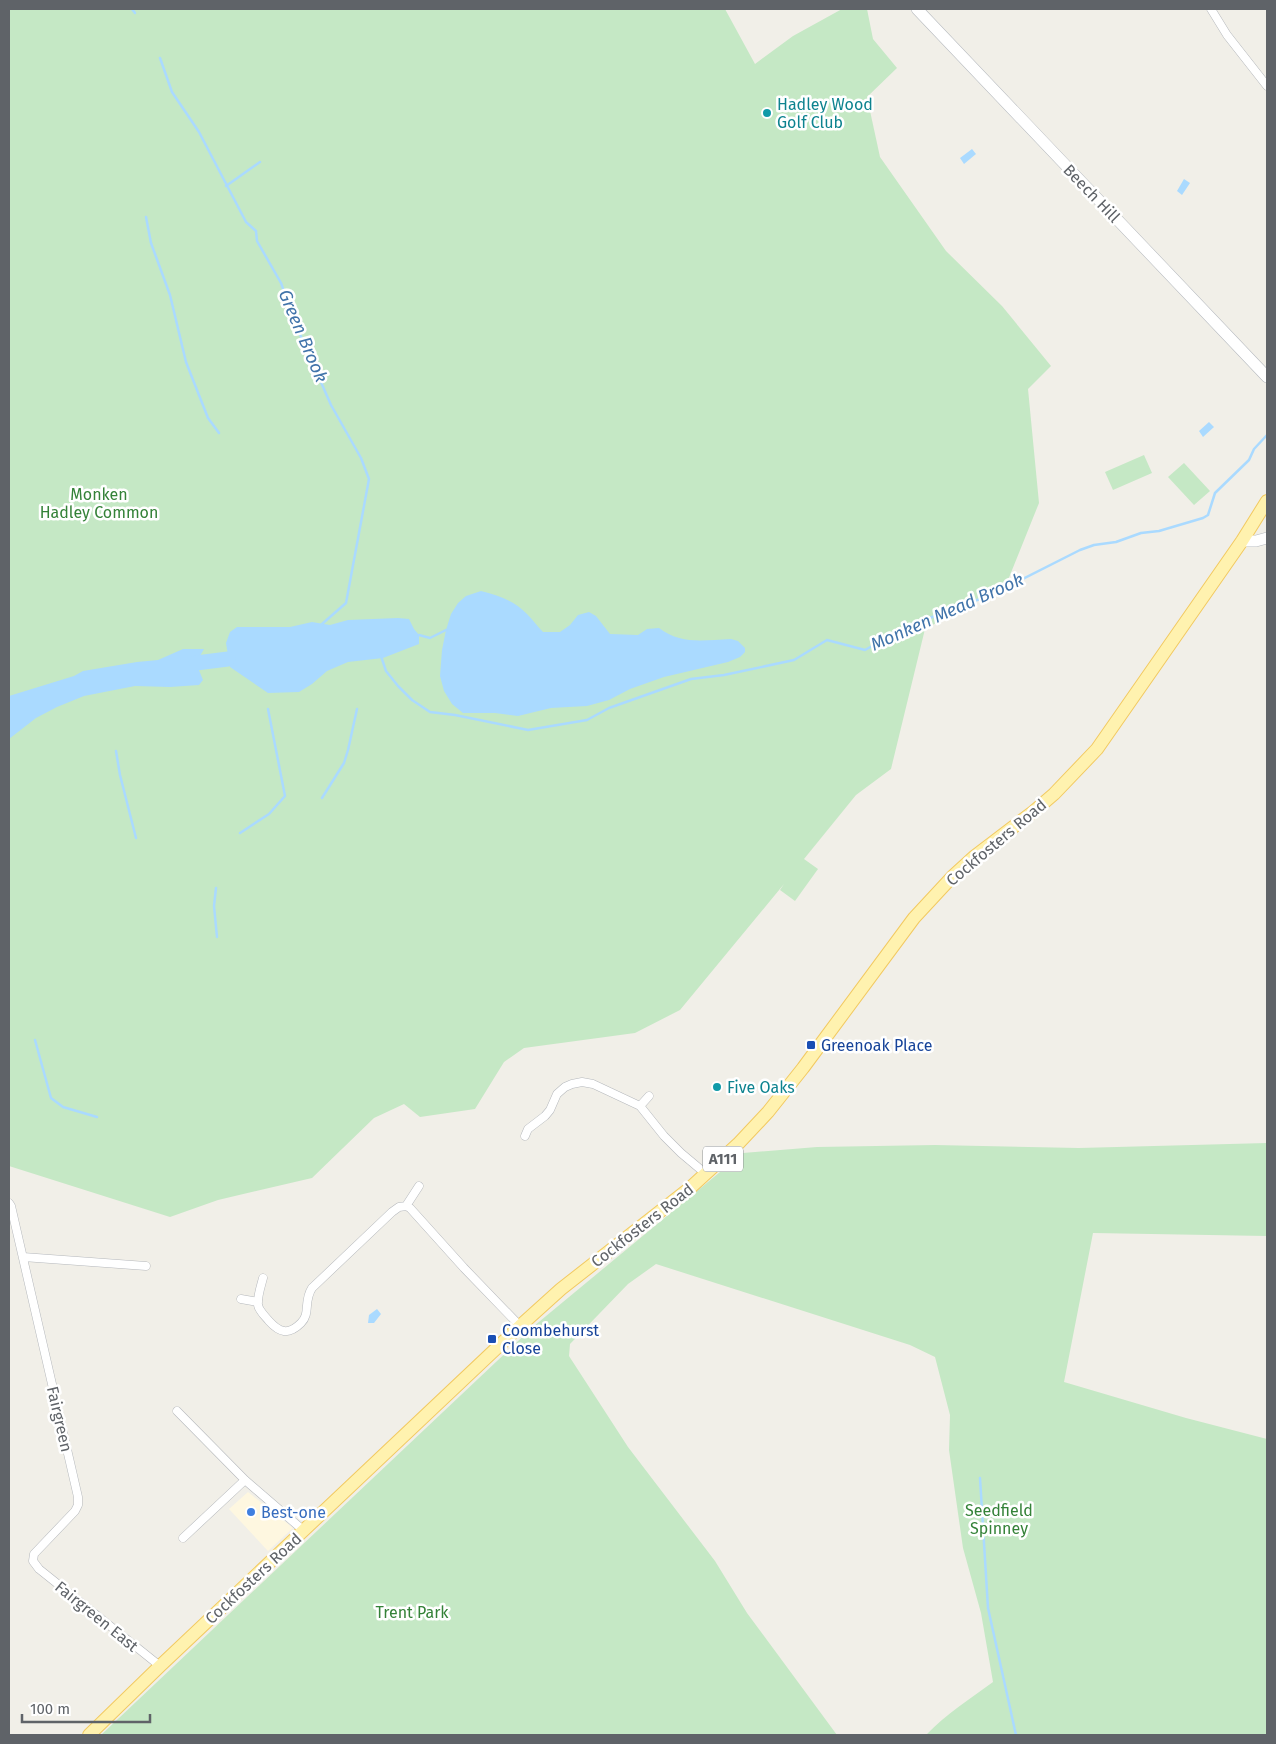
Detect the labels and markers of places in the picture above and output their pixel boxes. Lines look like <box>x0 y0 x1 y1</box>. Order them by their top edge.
place label: Hadley Wood Golf Club <box>777 95 873 132</box>
marker: Hadley Wood Golf Club <box>761 107 773 119</box>
place label: Greenoak Place <box>821 1036 932 1055</box>
marker: Greenoak Place <box>805 1039 817 1051</box>
place label: Five Oaks <box>727 1078 795 1097</box>
marker: Five Oaks <box>711 1081 723 1093</box>
place label: Coombehurst Close <box>502 1321 599 1358</box>
marker: Coombehurst Close <box>486 1333 498 1345</box>
place label: Best-one <box>261 1503 326 1522</box>
marker: Best-one <box>245 1506 257 1518</box>

